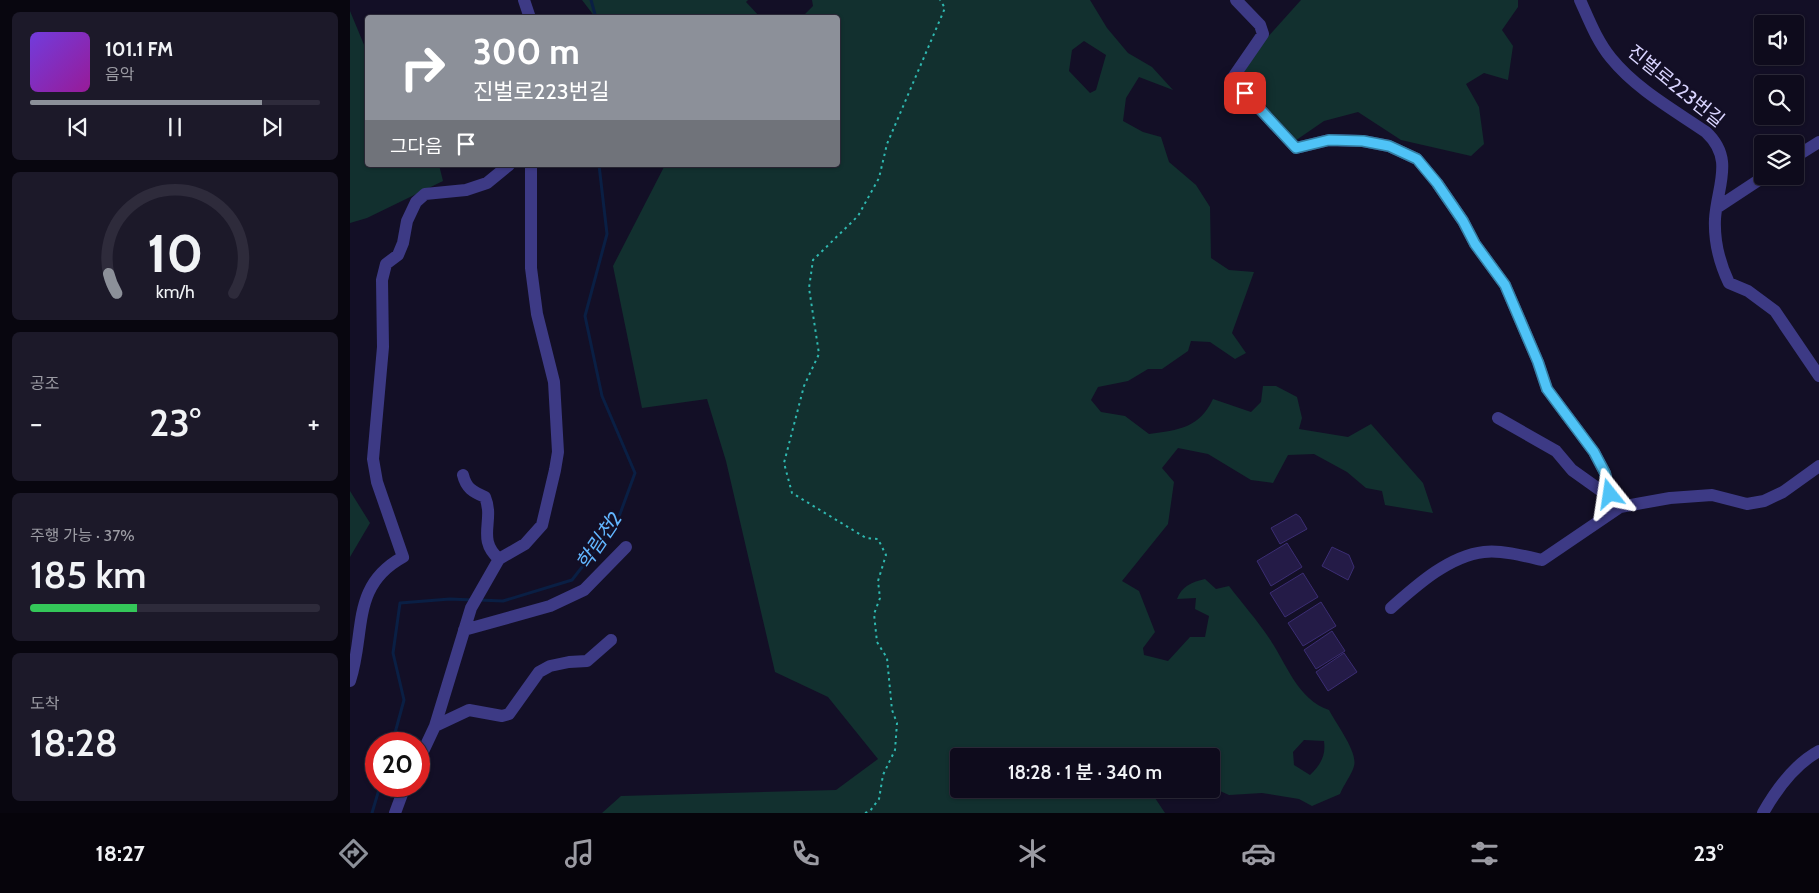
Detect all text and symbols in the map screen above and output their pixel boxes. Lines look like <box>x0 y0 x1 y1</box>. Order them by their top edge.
map controls <box>1754 15 1804 185</box>
button: sound <box>1754 15 1804 65</box>
text: 300 m <box>473 30 580 73</box>
icon: right <box>390 35 455 100</box>
text: 101.1 FM <box>105 38 173 61</box>
street label: 진벌로223번길 <box>1623 40 1729 132</box>
text: 음악 <box>105 65 134 84</box>
pin <box>1224 72 1266 114</box>
button: search <box>1754 75 1804 125</box>
text: 진벌로223번길 <box>473 78 609 105</box>
icon: arrive <box>1231 79 1259 107</box>
icon: previous <box>64 113 92 141</box>
icon: pause <box>161 113 189 141</box>
icon: next <box>258 113 286 141</box>
icon: arrive <box>452 130 480 158</box>
text: 그다음 <box>390 135 442 158</box>
button: layers <box>1754 135 1804 185</box>
text: 10 <box>147 222 203 285</box>
text: km/h <box>155 281 195 302</box>
text: 공조 <box>30 374 59 393</box>
text: 23° <box>149 399 201 446</box>
text: − <box>30 406 42 440</box>
text: + <box>308 406 320 440</box>
position arrow <box>1583 467 1635 519</box>
water label: 학림천2 <box>571 507 627 575</box>
text: 주행 가능 · 37% <box>30 526 135 545</box>
text: 185 km <box>30 551 146 598</box>
text: 도착 <box>30 694 59 713</box>
text: 18:28 <box>30 719 118 766</box>
speed limit sign: 20 <box>365 732 430 797</box>
text: 18:28 · 1 분 · 340 m <box>1008 761 1162 784</box>
icon: directions <box>336 836 371 871</box>
icon: music <box>562 836 597 871</box>
icon: phone <box>788 836 823 871</box>
icon: climate <box>1015 836 1050 871</box>
icon: car <box>1241 836 1276 871</box>
icon: filters <box>1467 836 1502 871</box>
text: 18:27 <box>96 840 145 867</box>
text: 23° <box>1693 840 1723 867</box>

